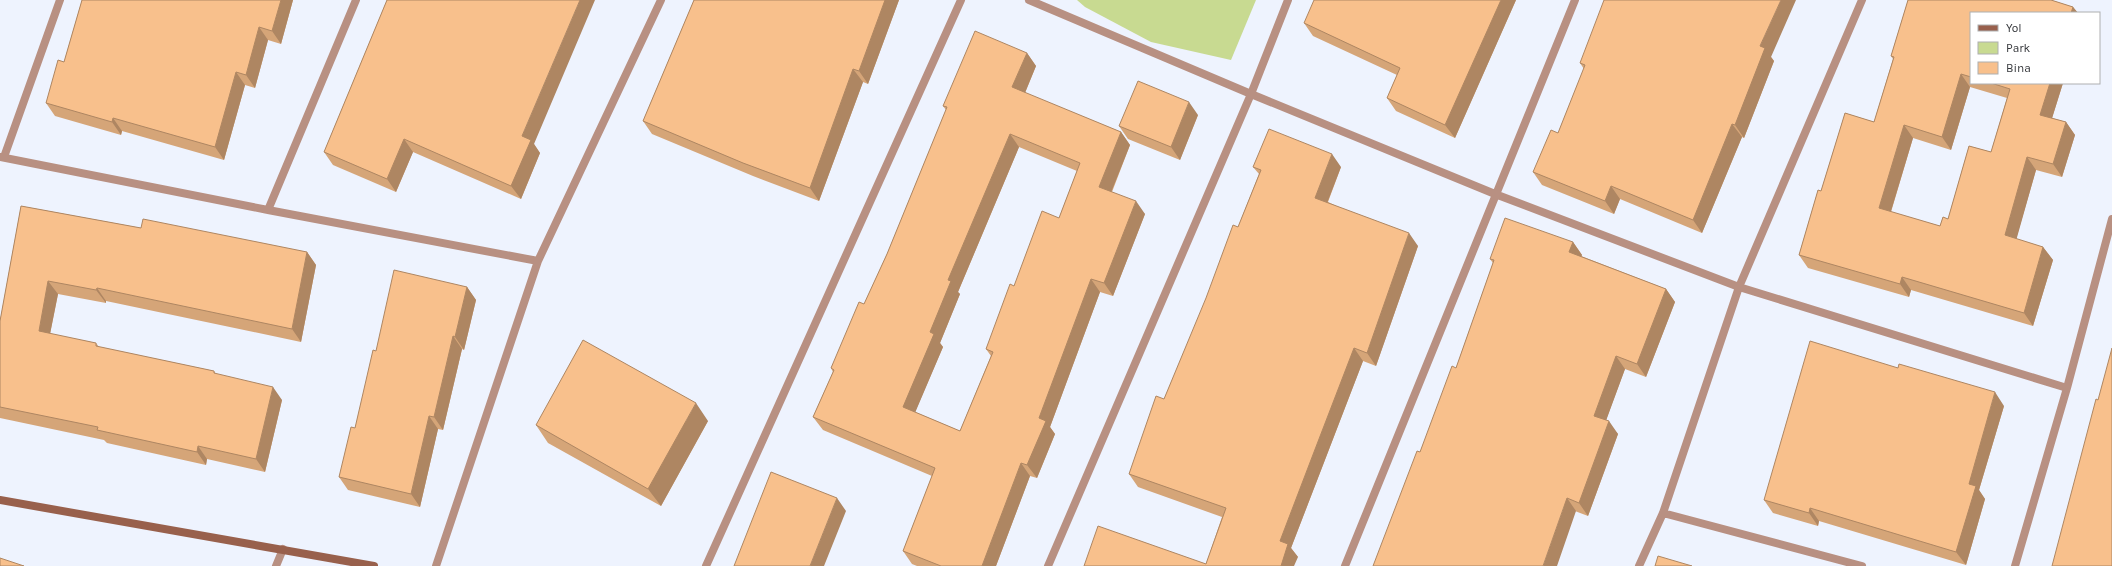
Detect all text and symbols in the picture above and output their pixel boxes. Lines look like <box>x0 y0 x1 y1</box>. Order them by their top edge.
legend <box>1970 12 2100 84</box>
text: Yol <box>2006 21 2022 35</box>
text: Park <box>2006 41 2031 55</box>
text: Bina <box>2006 61 2031 75</box>

